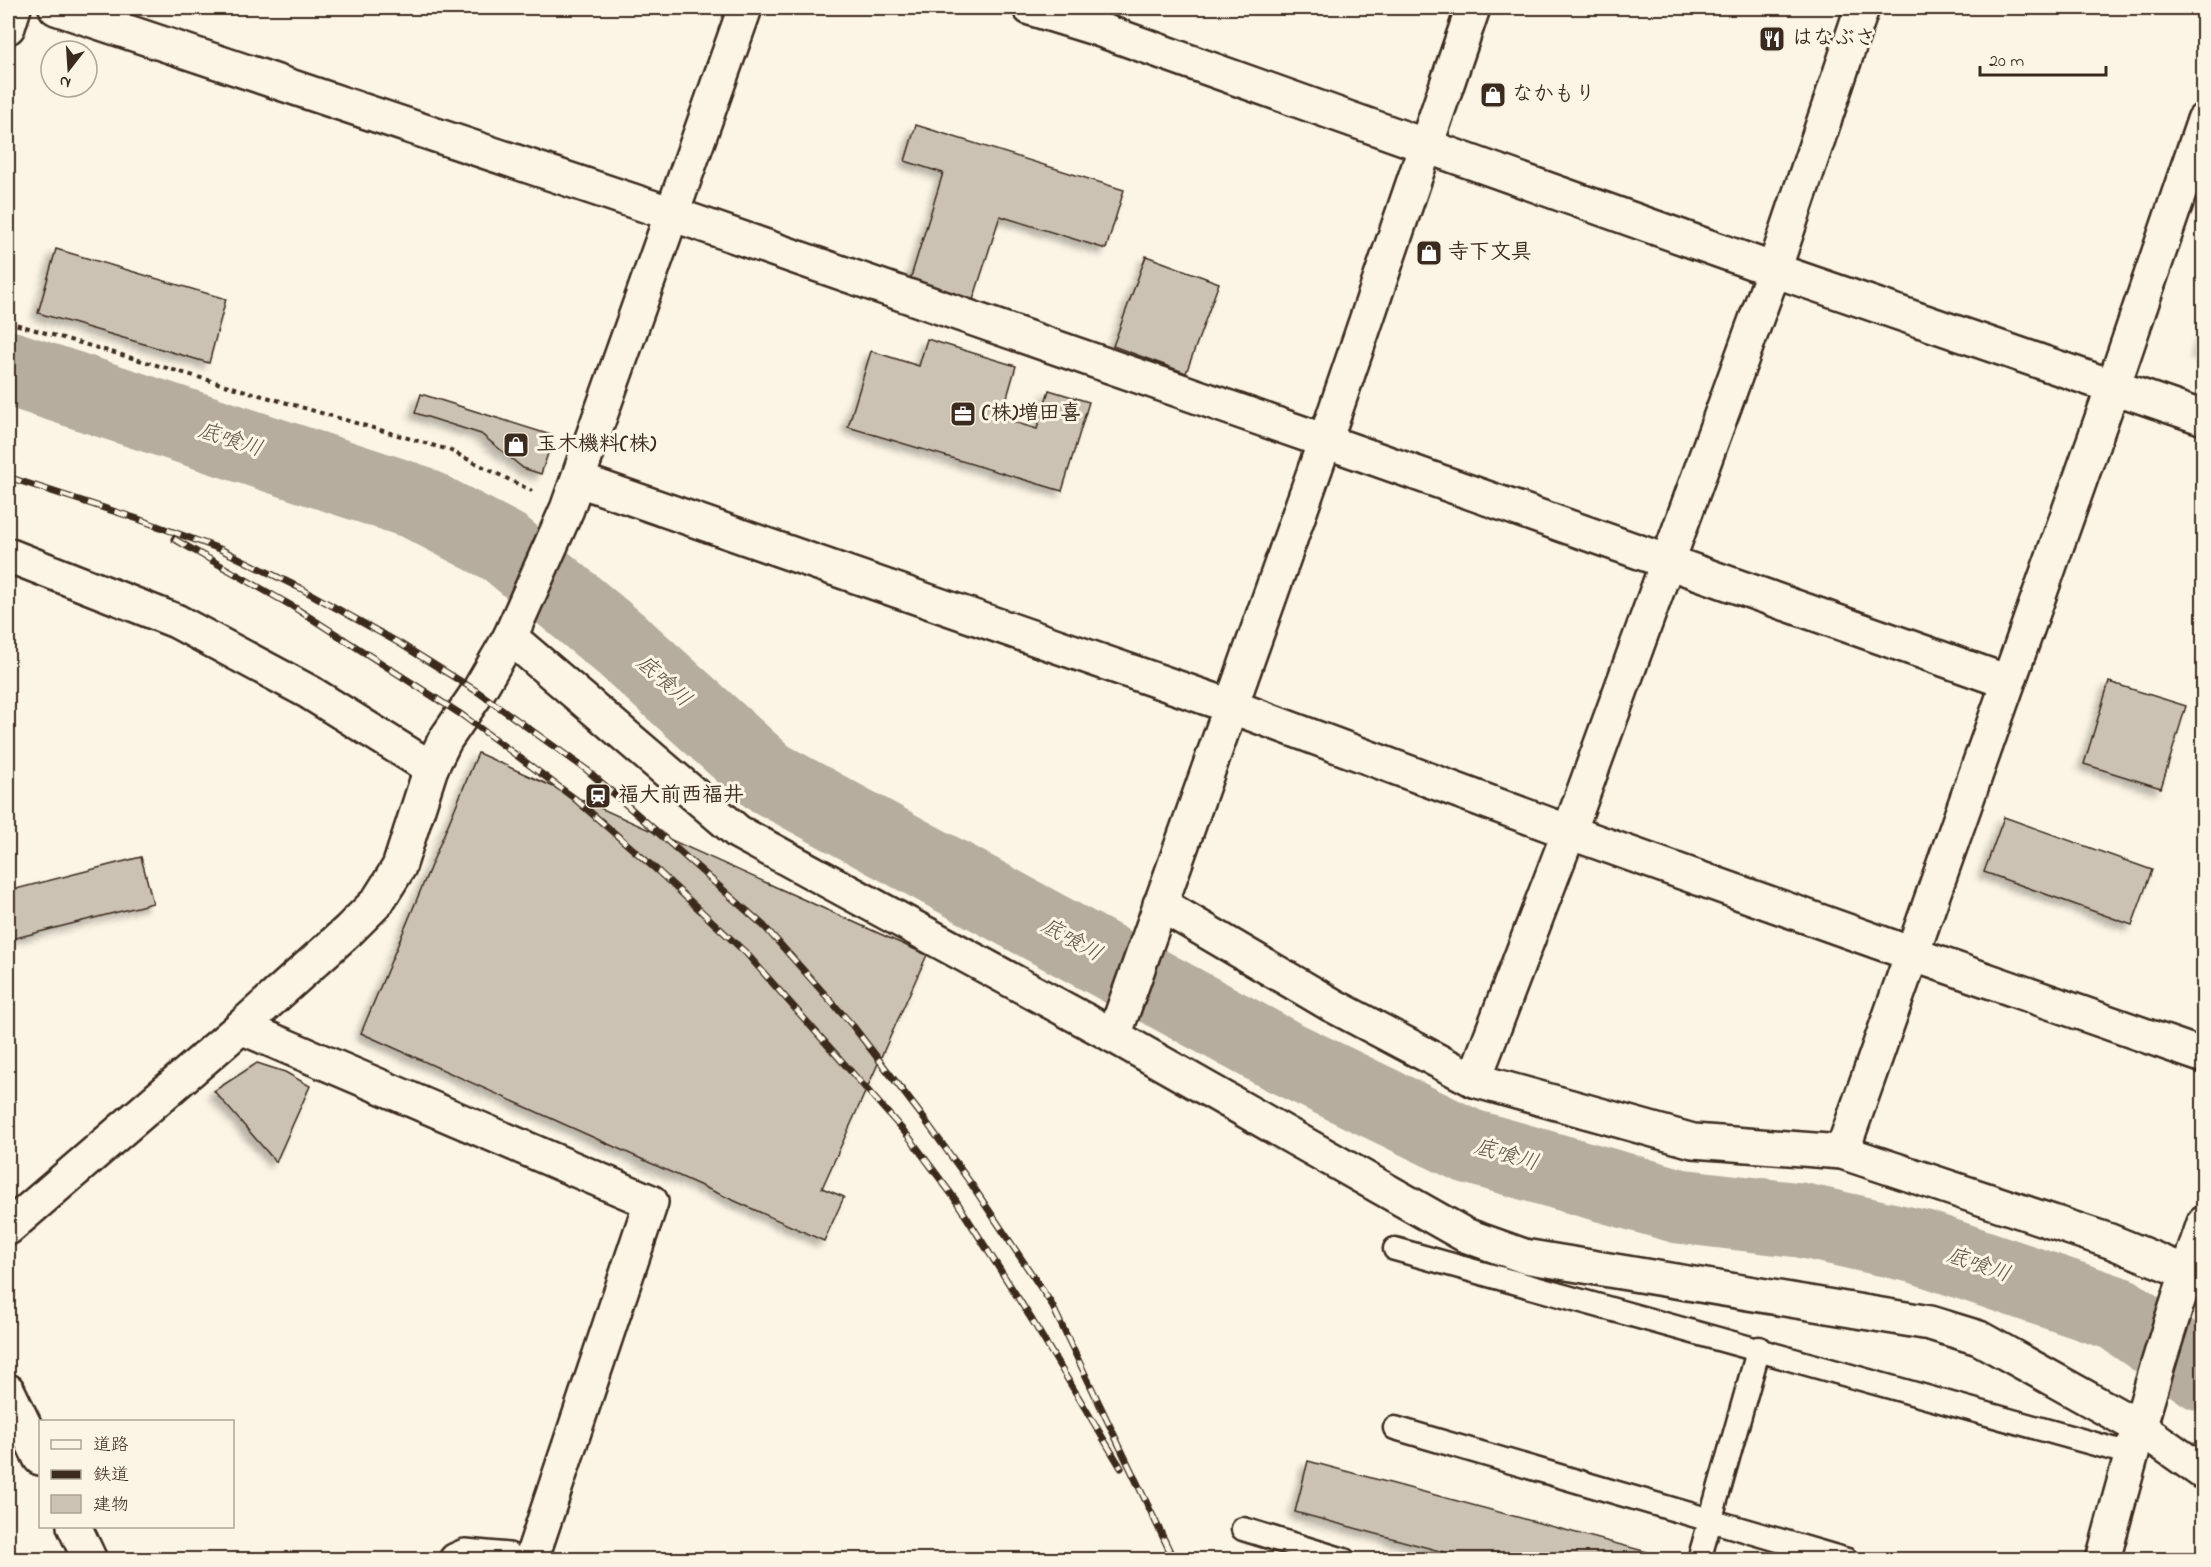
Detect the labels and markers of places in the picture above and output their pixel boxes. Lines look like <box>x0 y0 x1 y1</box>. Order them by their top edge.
restaurant icon: はなぶさ <box>1757 24 1787 54</box>
place label: はなぶさ <box>1792 24 1876 54</box>
shop icon: なかもり <box>1478 80 1508 110</box>
place label: なかもり <box>1512 80 1596 110</box>
shop icon: 寺下文具 <box>1414 238 1444 268</box>
place label: 寺下文具 <box>1448 238 1532 268</box>
office icon: (株)増田喜 <box>948 399 978 429</box>
place label: (株)増田喜 <box>982 399 1081 429</box>
shop icon: 玉木機料(株) <box>501 430 531 460</box>
place label: 玉木機料(株) <box>536 430 657 460</box>
station icon: 福大前西福井 <box>583 781 613 811</box>
place label: 福大前西福井 <box>618 781 744 811</box>

